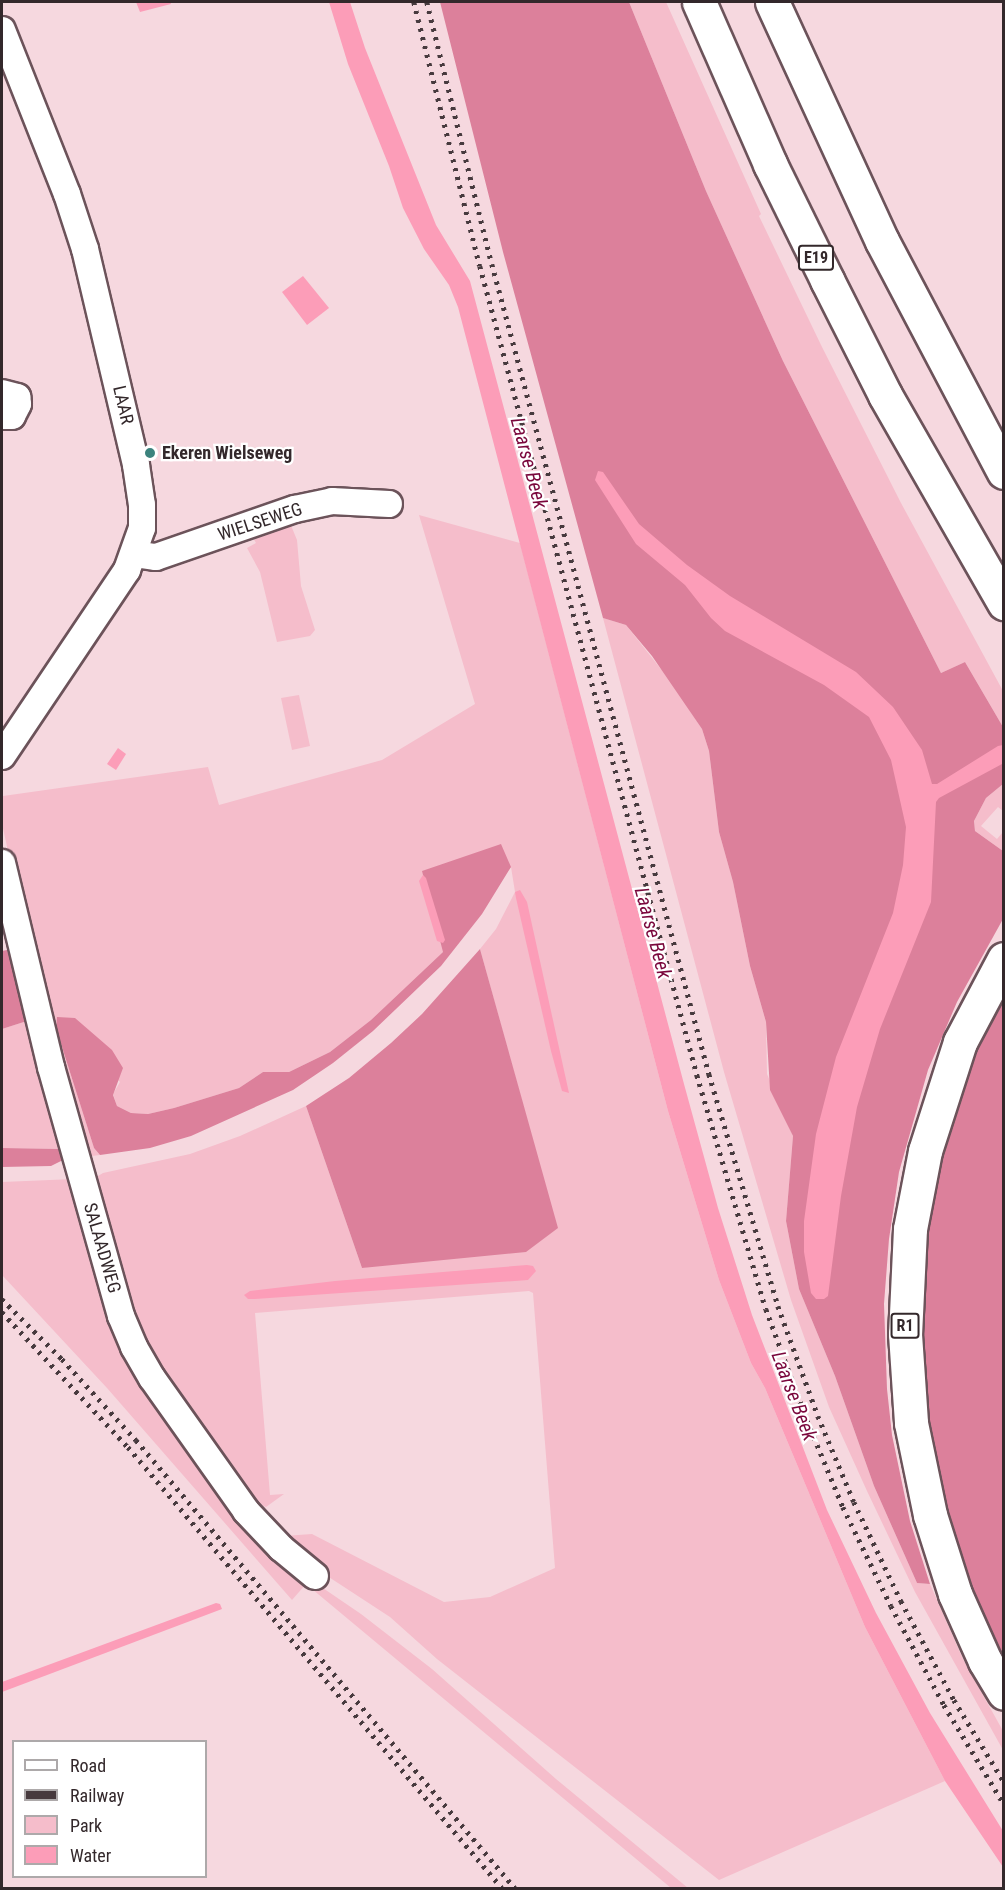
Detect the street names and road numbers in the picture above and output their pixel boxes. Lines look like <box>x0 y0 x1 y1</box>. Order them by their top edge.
road number: E19 <box>796 245 836 271</box>
street label: LAAR <box>108 384 138 426</box>
street label: WIELSEWEG <box>215 498 305 546</box>
street label: SALAADWEG <box>79 1200 125 1296</box>
road number: R1 <box>890 1313 920 1339</box>

